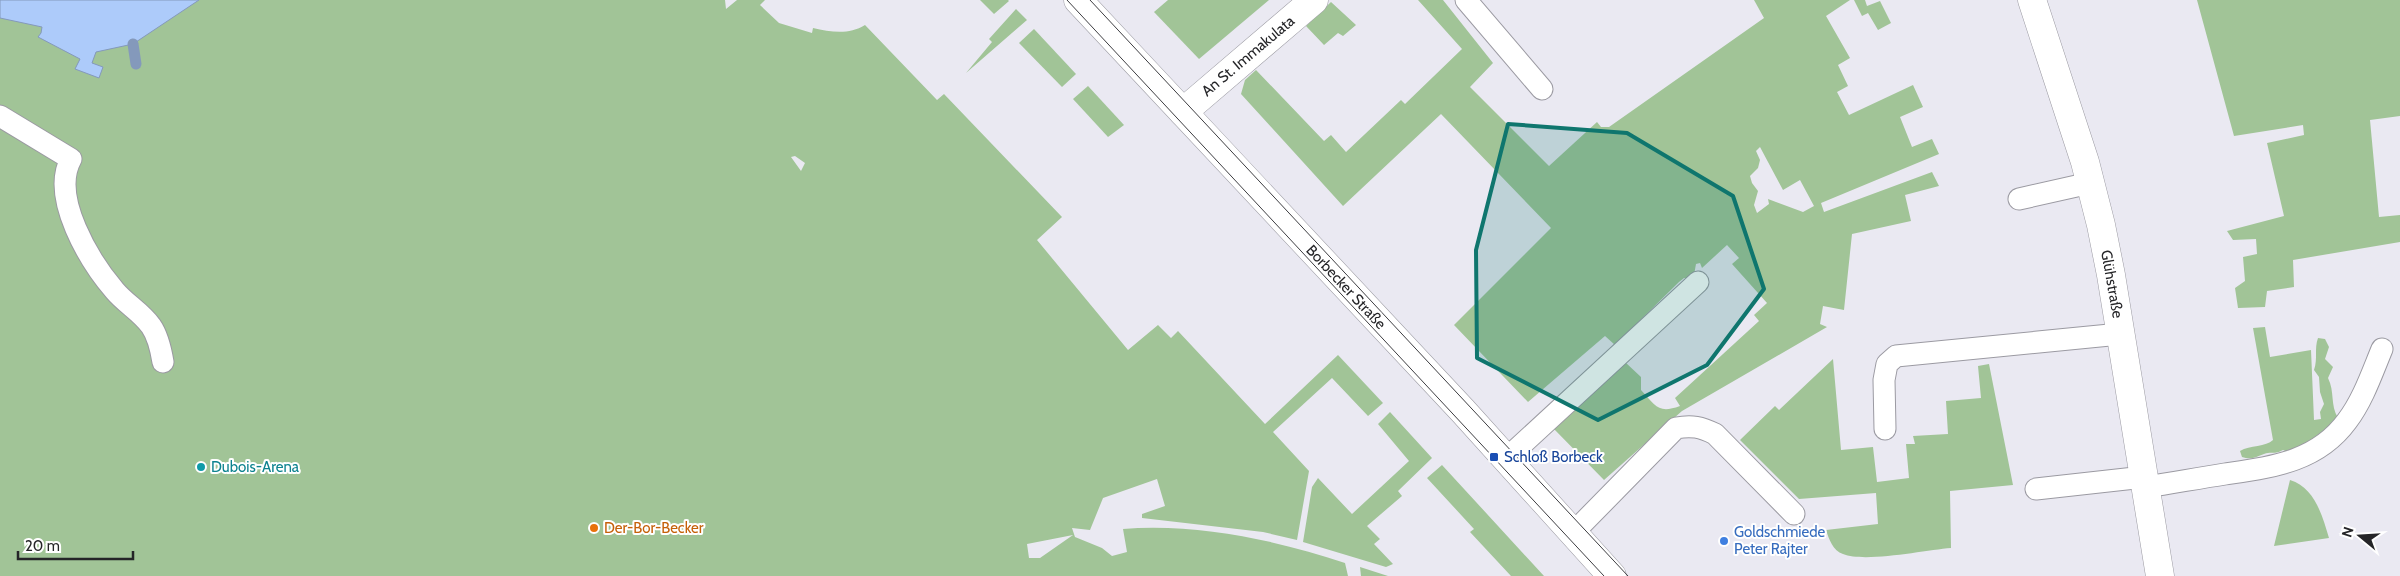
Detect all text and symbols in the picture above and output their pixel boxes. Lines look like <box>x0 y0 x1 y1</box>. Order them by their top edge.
street label: An St. Immakulata <box>1198 11 1299 100</box>
street label: Borbecker Straße <box>1302 241 1390 333</box>
street label: Glühstraße <box>2097 249 2127 320</box>
place label: Schloß Borbeck <box>1504 448 1603 466</box>
marker: Schloß Borbeck <box>1488 451 1500 463</box>
place label: Dubois-Arena <box>211 458 300 476</box>
marker: Dubois-Arena <box>195 461 207 473</box>
north arrow <box>2335 511 2385 561</box>
place label: Der-Bor-Becker <box>604 519 704 537</box>
marker: Der-Bor-Becker <box>588 522 600 534</box>
place label: Goldschmiede Peter Rajter <box>1734 523 1826 558</box>
text: N <box>2338 524 2358 539</box>
scale bar <box>18 528 132 560</box>
marker: Goldschmiede Peter Rajter <box>1718 535 1730 547</box>
text: 20 m <box>25 537 60 555</box>

